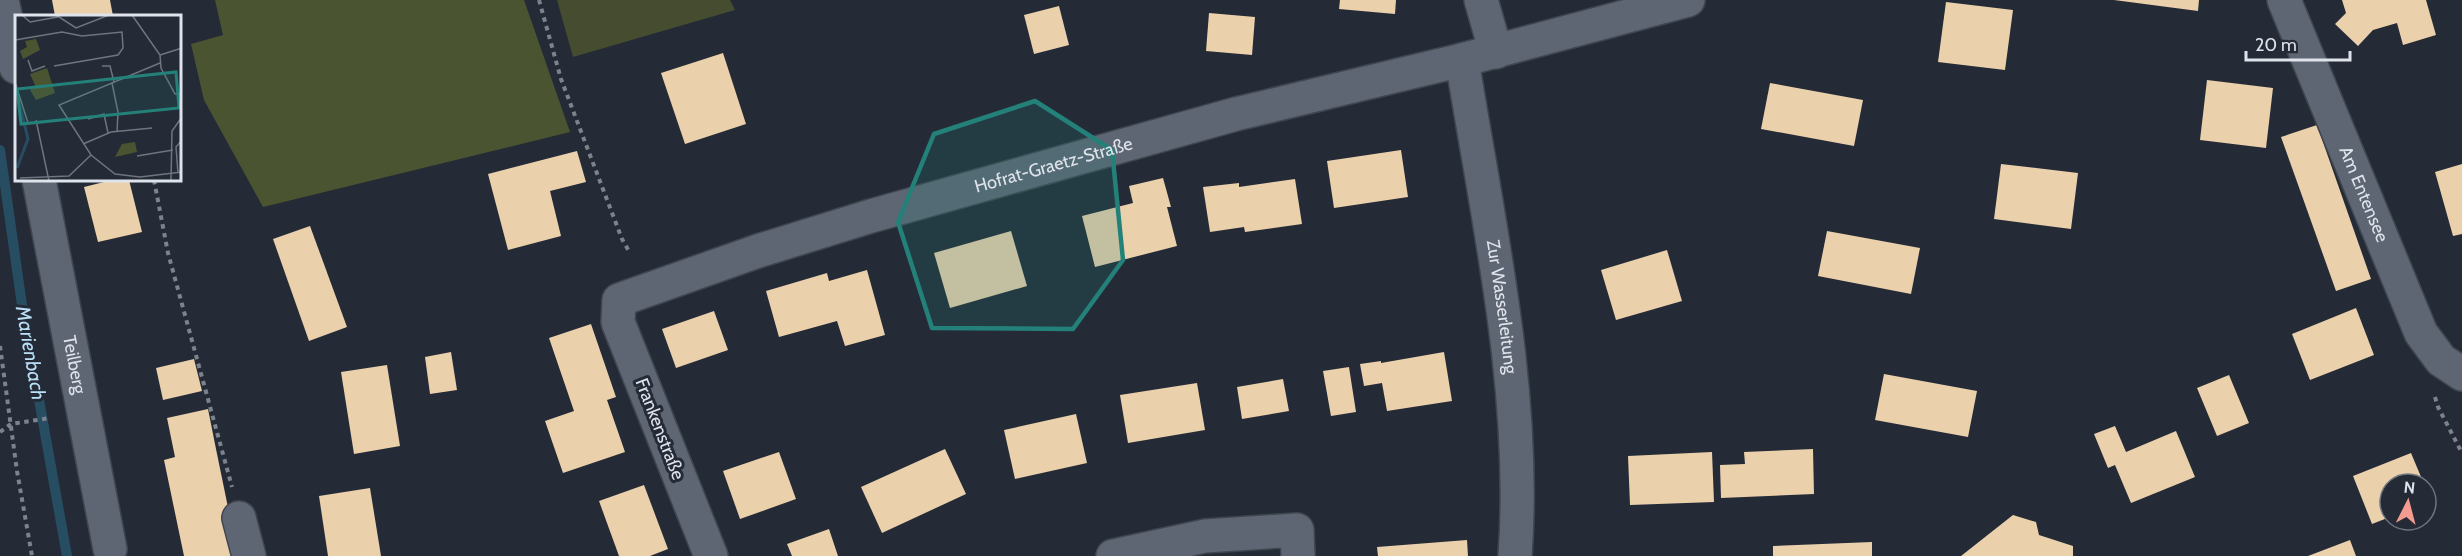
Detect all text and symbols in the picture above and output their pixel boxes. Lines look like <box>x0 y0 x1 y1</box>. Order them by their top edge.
inset map <box>15 15 182 182</box>
scale bar <box>2246 24 2350 62</box>
text: 20 m <box>2255 34 2297 56</box>
street label: Hofrat-Graetz-Straße <box>972 132 1135 198</box>
street label: Am Entensee <box>2334 143 2393 245</box>
street label: Zur Wasserleitung <box>1482 238 1522 376</box>
water label: Marienbach <box>11 303 51 402</box>
street label: Teilberg <box>58 333 91 397</box>
street label: Frankenstraße <box>631 375 689 483</box>
north arrow <box>2378 472 2438 532</box>
text: N <box>2403 478 2416 498</box>

